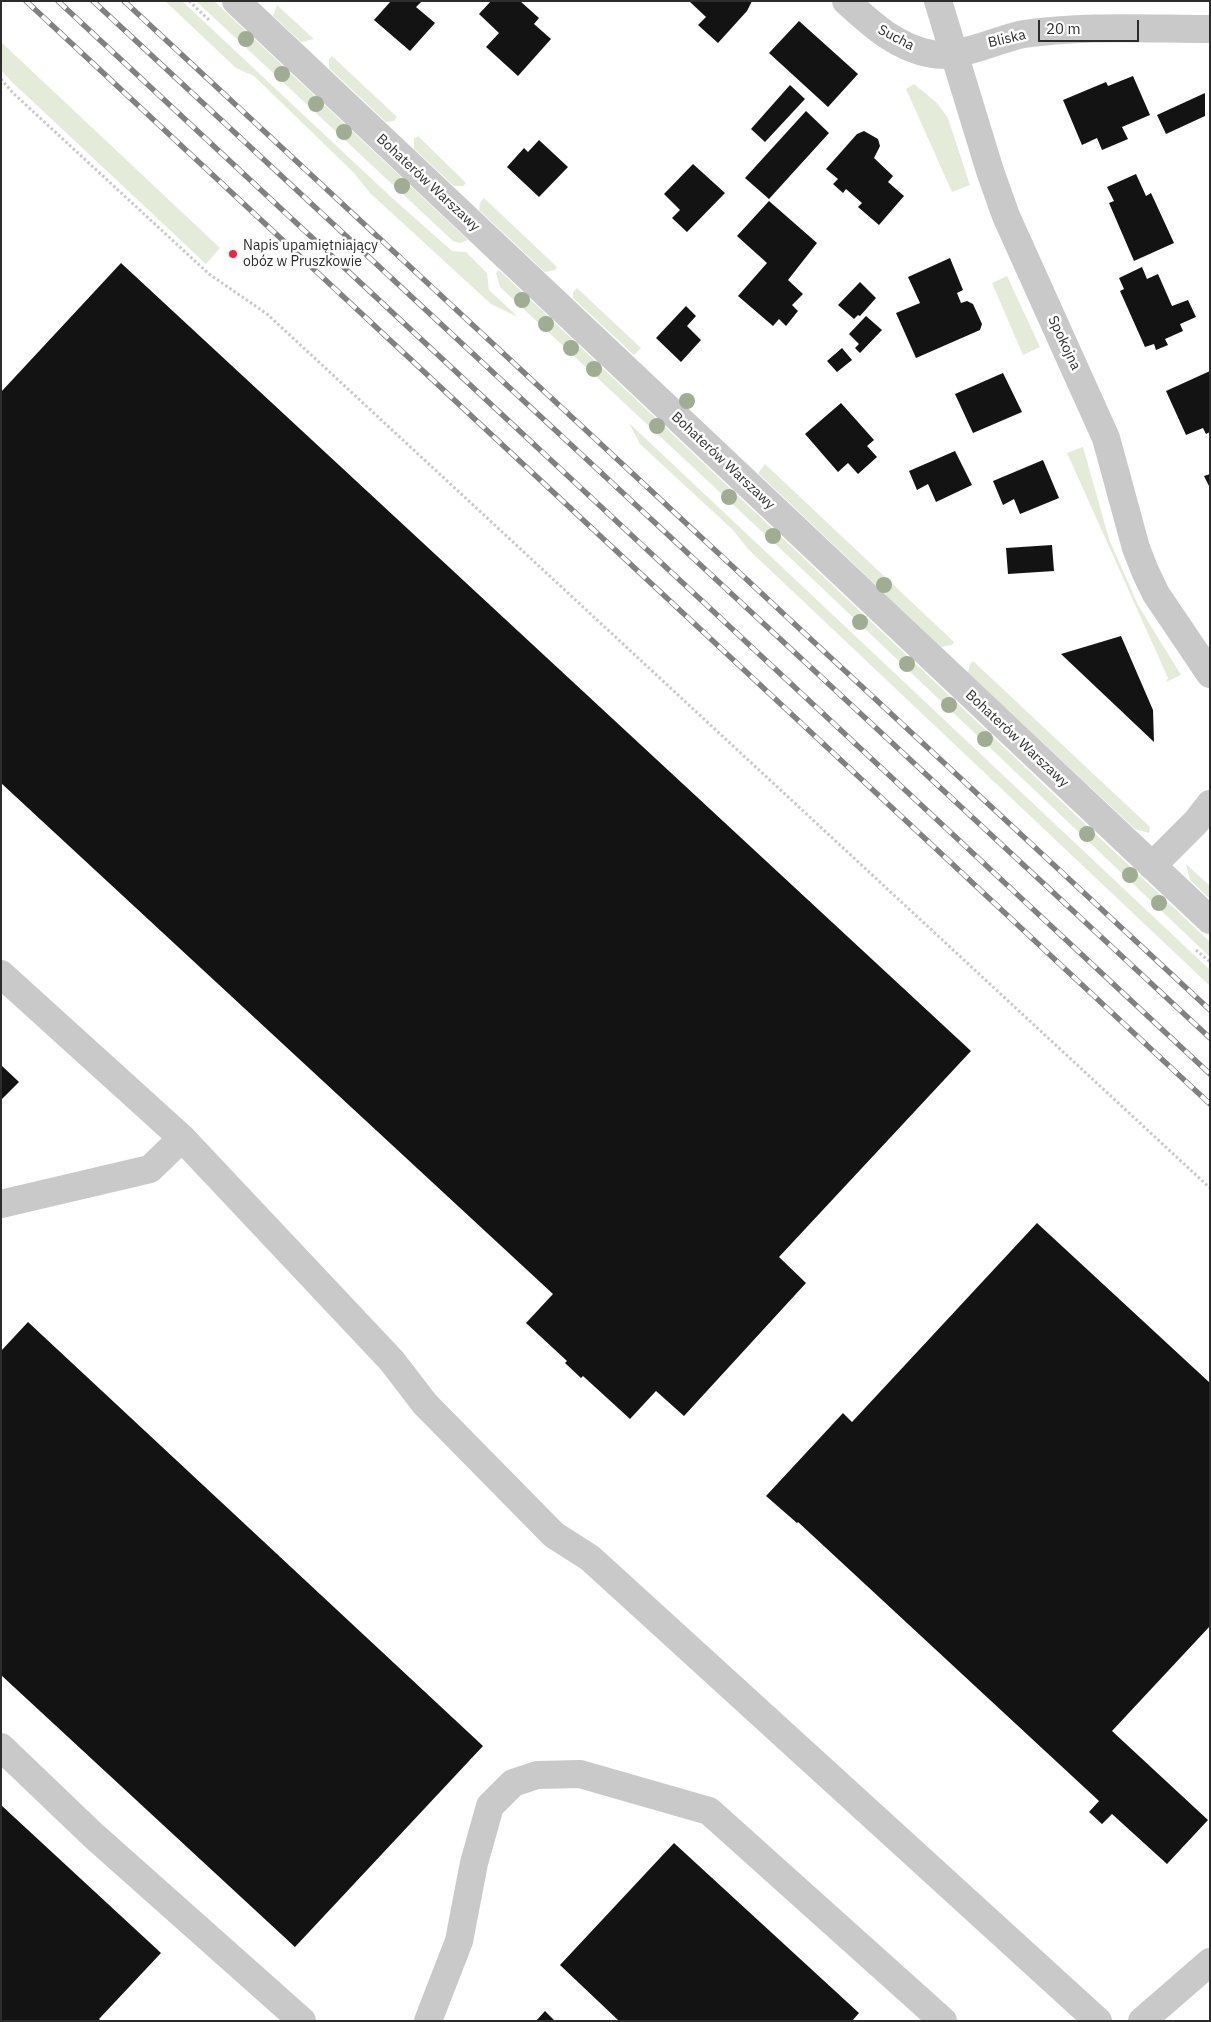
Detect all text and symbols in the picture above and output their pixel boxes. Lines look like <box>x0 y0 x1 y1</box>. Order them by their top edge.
scale bar <box>1041 10 1142 42</box>
text: 20 m <box>1046 19 1081 38</box>
street label: Sucha <box>875 22 917 54</box>
street label: Bliska <box>987 27 1027 51</box>
street label: Bohaterów Warszawy <box>373 131 483 235</box>
place label: Napis upamiętniający obóz w Pruszkowie <box>243 238 378 270</box>
marker: Napis upamiętniający obóz w Pruszkowie <box>227 248 239 260</box>
street label: Spokojna <box>1044 313 1084 373</box>
street label: Bohaterów Warszawy <box>668 409 778 513</box>
street label: Bohaterów Warszawy <box>962 687 1072 791</box>

